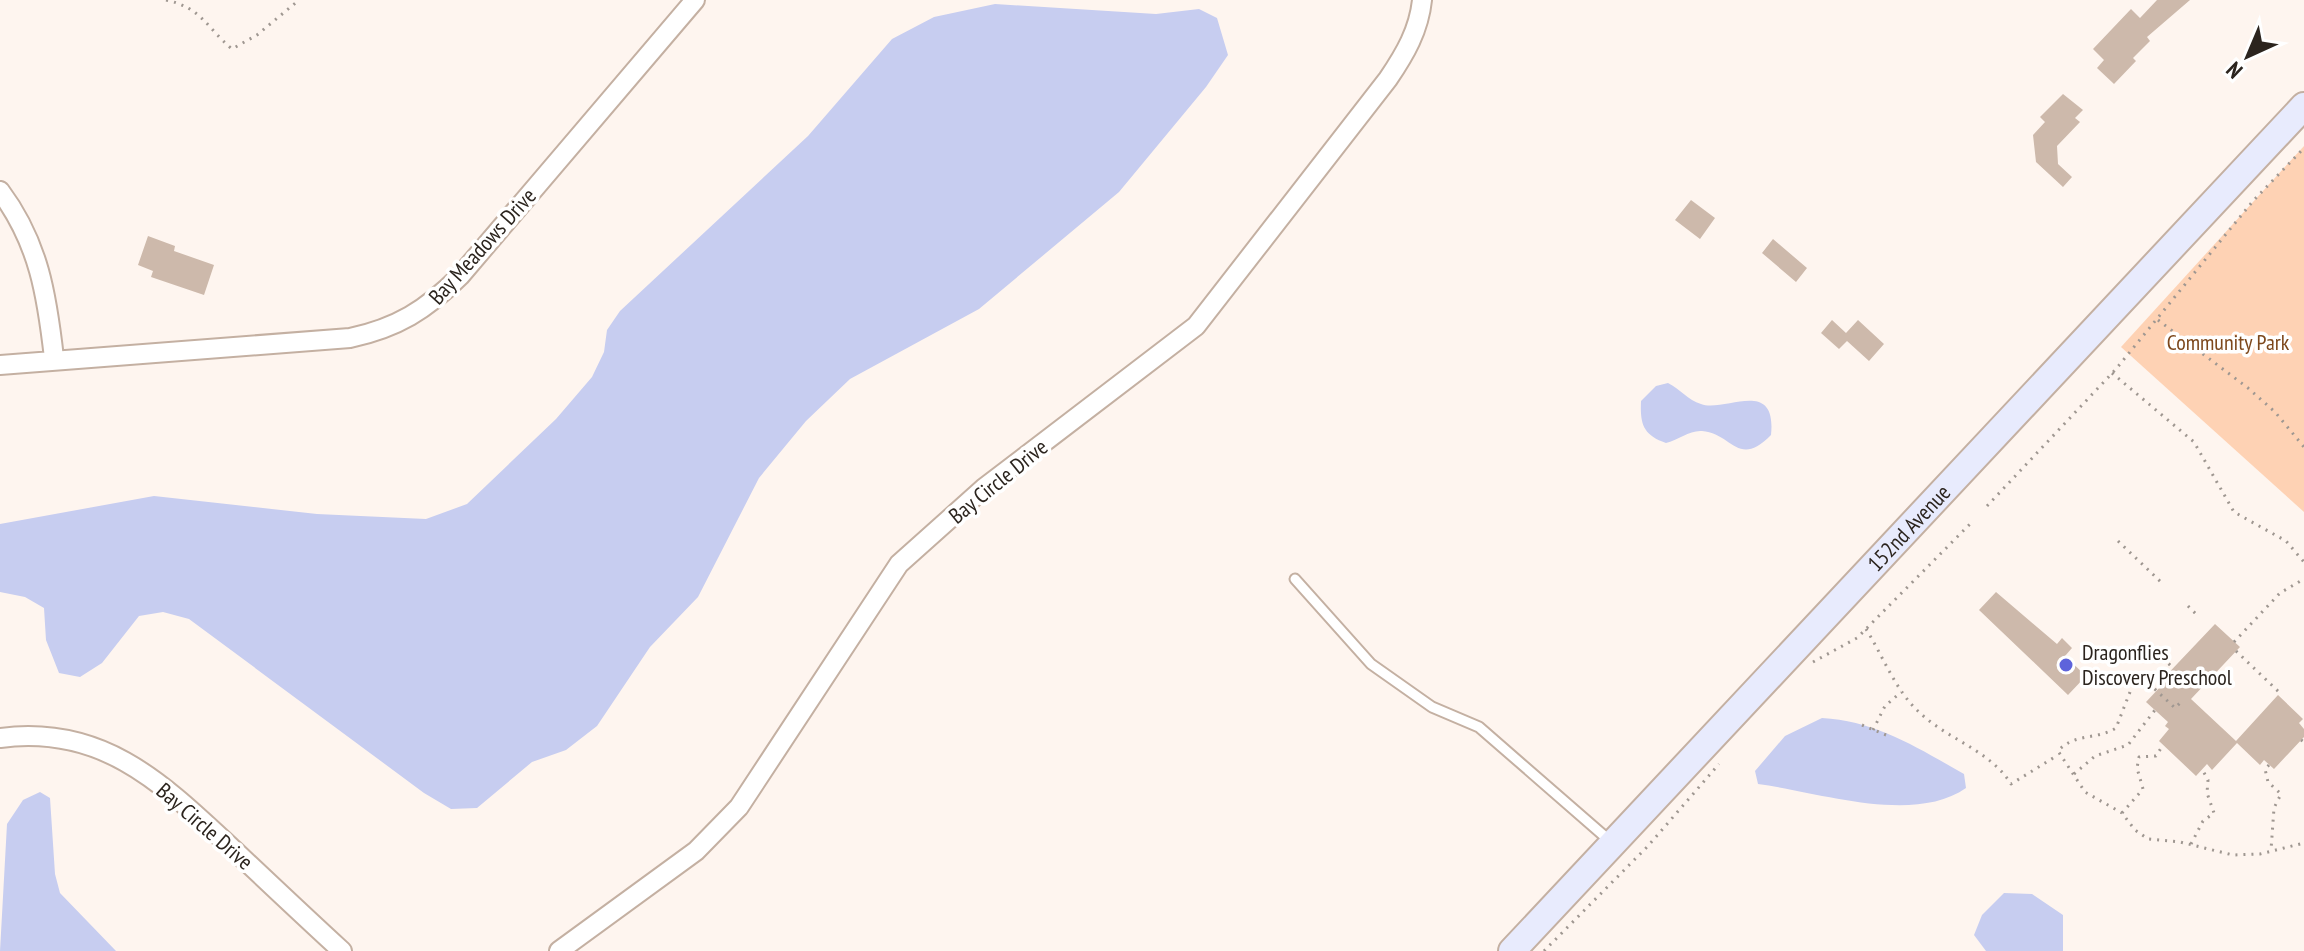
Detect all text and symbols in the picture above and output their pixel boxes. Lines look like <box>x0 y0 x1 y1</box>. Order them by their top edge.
north arrow <box>2208 16 2288 96</box>
text: N <box>2220 56 2248 85</box>
street label: Bay Meadows Drive <box>422 182 542 310</box>
park label: Community Park <box>2167 328 2290 356</box>
street label: Bay Circle Drive <box>943 433 1053 529</box>
street label: 152nd Avenue <box>1861 479 1956 577</box>
place label: Dragonflies Discovery Preschool <box>2082 638 2233 691</box>
marker: Dragonflies Discovery Preschool <box>2057 656 2075 674</box>
street label: Bay Circle Drive <box>151 776 259 876</box>

